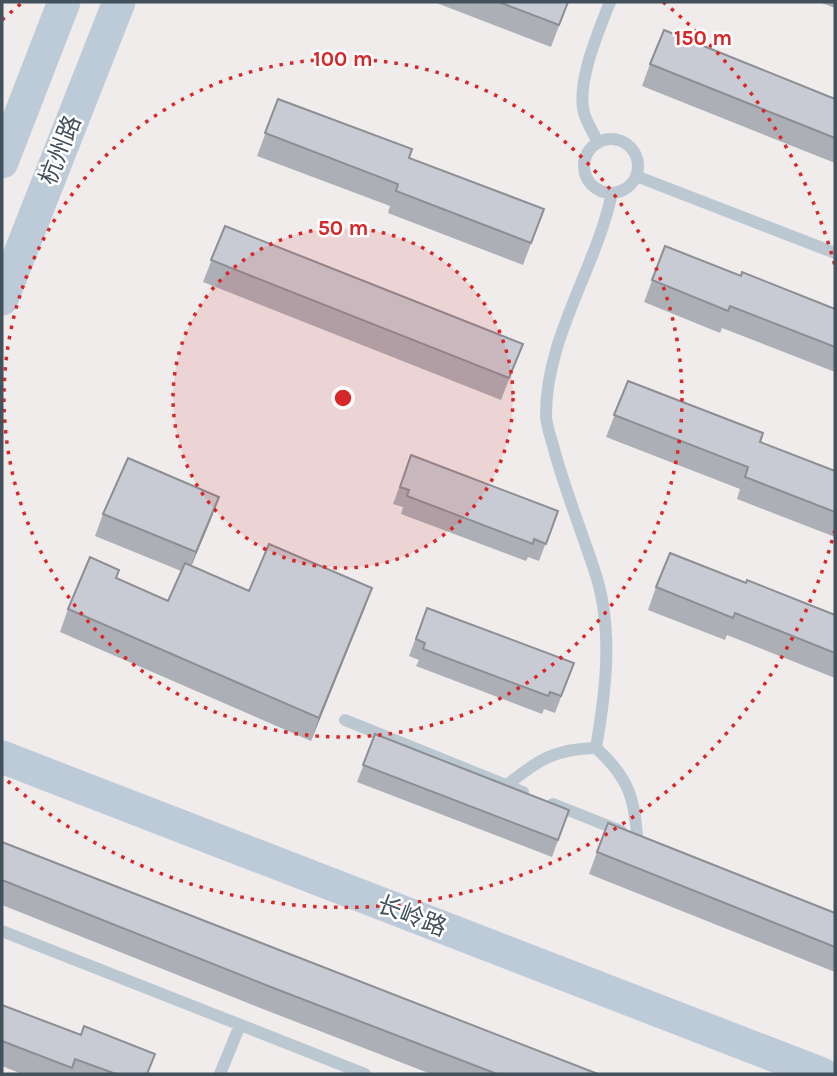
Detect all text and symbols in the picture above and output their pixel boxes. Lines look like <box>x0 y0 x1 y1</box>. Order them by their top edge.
text: 150 m <box>674 26 732 50</box>
text: 100 m <box>313 47 373 71</box>
street label: 杭州路 <box>34 111 86 189</box>
text: 50 m <box>318 216 368 240</box>
centre of rings <box>331 386 355 410</box>
street label: 长岭路 <box>373 890 451 942</box>

